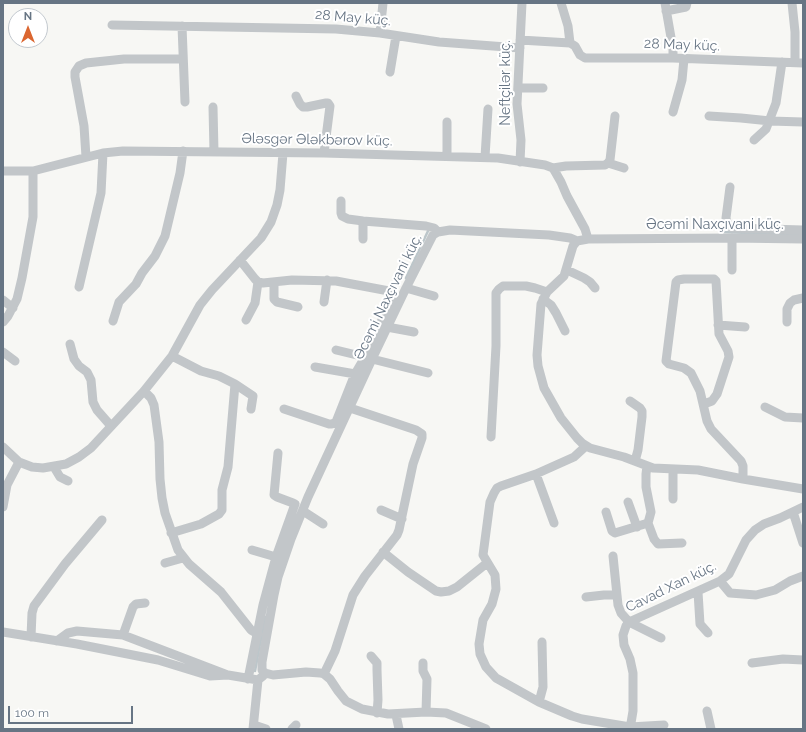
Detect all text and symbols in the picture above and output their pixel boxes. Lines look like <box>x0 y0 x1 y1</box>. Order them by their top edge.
street label: 28 May küç. <box>314 6 392 30</box>
north arrow <box>8 8 48 48</box>
text: N <box>24 10 32 23</box>
street label: 28 May küç. <box>644 35 720 55</box>
street label: Neftçilər küç. <box>498 40 514 126</box>
street label: Ələsgər Ələkbərov küç. <box>241 130 393 150</box>
street label: Əcəmi Naxçıvani küç. <box>646 217 784 233</box>
street label: Əcəmi Naxçıvani küç. <box>350 232 426 362</box>
street label: Cavad Xan küç. <box>623 558 719 616</box>
scale bar <box>10 698 135 724</box>
text: 100 m <box>15 706 49 720</box>

